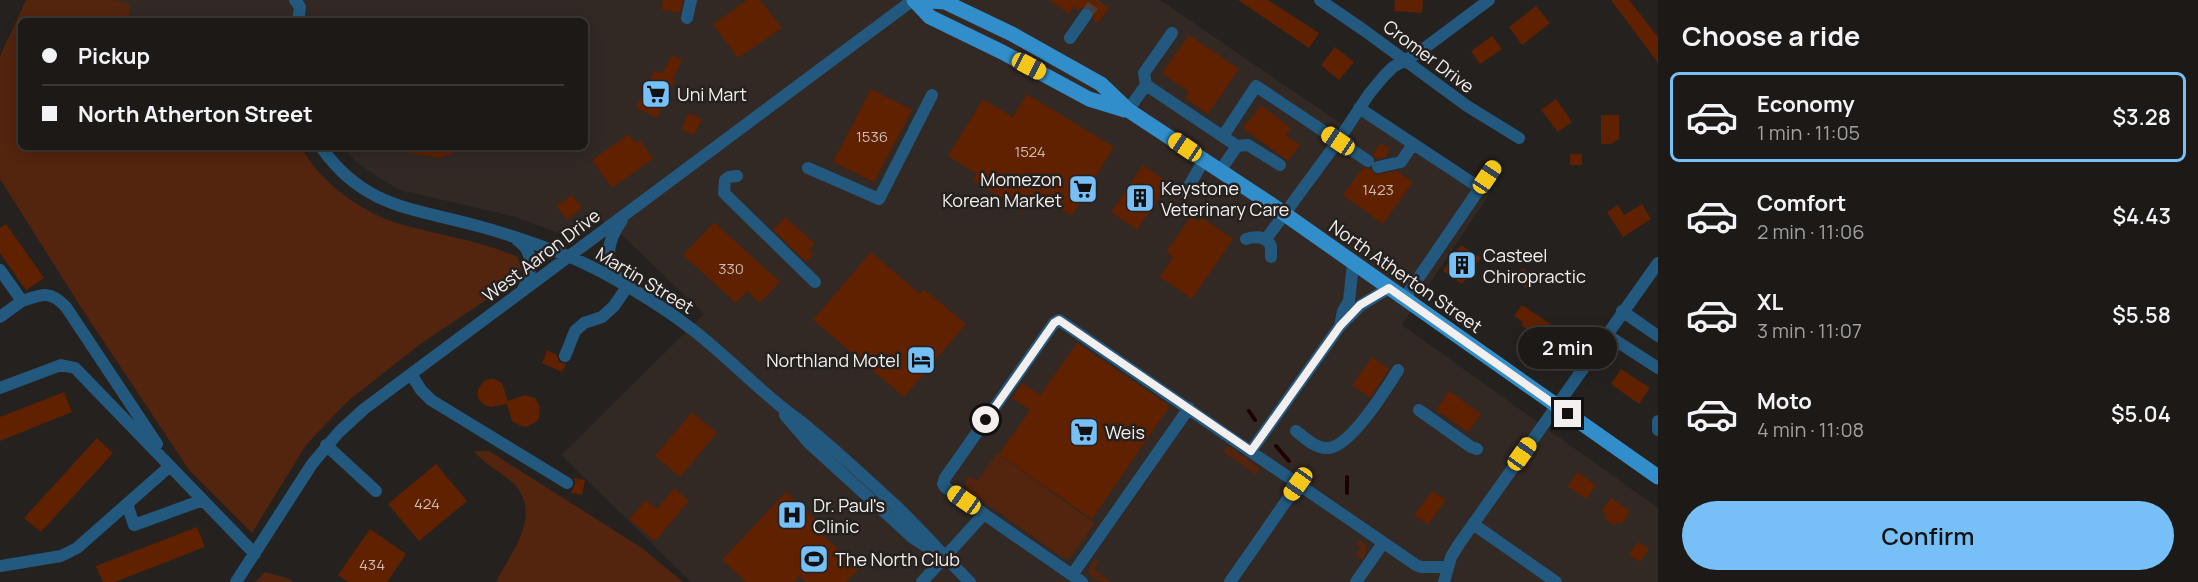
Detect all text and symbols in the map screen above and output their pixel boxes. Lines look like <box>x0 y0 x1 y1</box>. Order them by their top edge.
street label: Cromer Drive <box>1379 14 1479 98</box>
text: Choose a ride <box>1682 17 1860 54</box>
text: Pickup <box>78 41 150 71</box>
car <box>1009 50 1049 82</box>
supermarket icon: Uni Mart <box>640 78 672 110</box>
place label: Uni Mart <box>677 82 747 106</box>
text: Economy <box>1757 89 1855 119</box>
icon: car <box>1685 90 1739 144</box>
text: North Atherton Street <box>78 99 313 129</box>
text: $3.28 <box>2112 102 2171 132</box>
text: 1 min · 11:05 <box>1757 119 1860 146</box>
car <box>1318 123 1358 159</box>
house number: 1536 <box>856 126 888 147</box>
car <box>1165 129 1205 165</box>
house number: 1524 <box>1014 141 1046 162</box>
car <box>1469 157 1505 197</box>
place label: Momezon Korean Market <box>942 167 1062 212</box>
supermarket icon: Momezon Korean Market <box>1067 173 1099 205</box>
place label: Keystone Veterinary Care <box>1161 176 1289 221</box>
house number: 1423 <box>1362 179 1394 200</box>
building icon: Keystone Veterinary Care <box>1124 182 1156 214</box>
text: Comfort <box>1757 188 1846 218</box>
icon: car <box>1685 189 1739 243</box>
text: $4.43 <box>2113 201 2171 231</box>
street label: West Aaron Drive <box>477 203 605 307</box>
street label: North Atherton Street <box>1325 214 1487 338</box>
text: 2 min · 11:06 <box>1757 218 1865 245</box>
street label: Martin Street <box>592 241 698 319</box>
place label: Casteel Chiropractic <box>1483 243 1586 288</box>
building icon: Casteel Chiropractic <box>1446 249 1478 281</box>
house number: 330 <box>718 258 744 279</box>
text: XL <box>1757 287 1783 317</box>
icon: car <box>1685 288 1739 342</box>
text: $5.58 <box>2112 300 2171 330</box>
text: 3 min · 11:07 <box>1757 317 1862 344</box>
callout: 2 min <box>1518 327 1618 369</box>
text: 2 min <box>1542 334 1593 361</box>
hotel icon: Northland Motel <box>905 344 937 376</box>
place label: Northland Motel <box>766 348 900 372</box>
text: Moto <box>1757 386 1812 416</box>
icon: car <box>1685 387 1739 441</box>
text: $5.04 <box>2111 399 2171 429</box>
route end <box>1554 400 1581 427</box>
route start <box>972 406 999 433</box>
supermarket icon: Weis <box>1068 416 1100 448</box>
text: 4 min · 11:08 <box>1757 416 1864 443</box>
place label: Weis <box>1105 420 1145 444</box>
car <box>1504 434 1540 474</box>
car <box>1280 464 1316 504</box>
car <box>944 482 984 518</box>
house number: 424 <box>414 493 440 514</box>
place label: Dr. Paul's Clinic <box>813 493 885 538</box>
hospital icon: Dr. Paul's Clinic <box>776 499 808 531</box>
button: Confirm <box>1682 501 2174 570</box>
sports icon: The North Club <box>798 543 830 575</box>
place label: The North Club <box>835 547 960 571</box>
house number: 434 <box>359 554 385 575</box>

